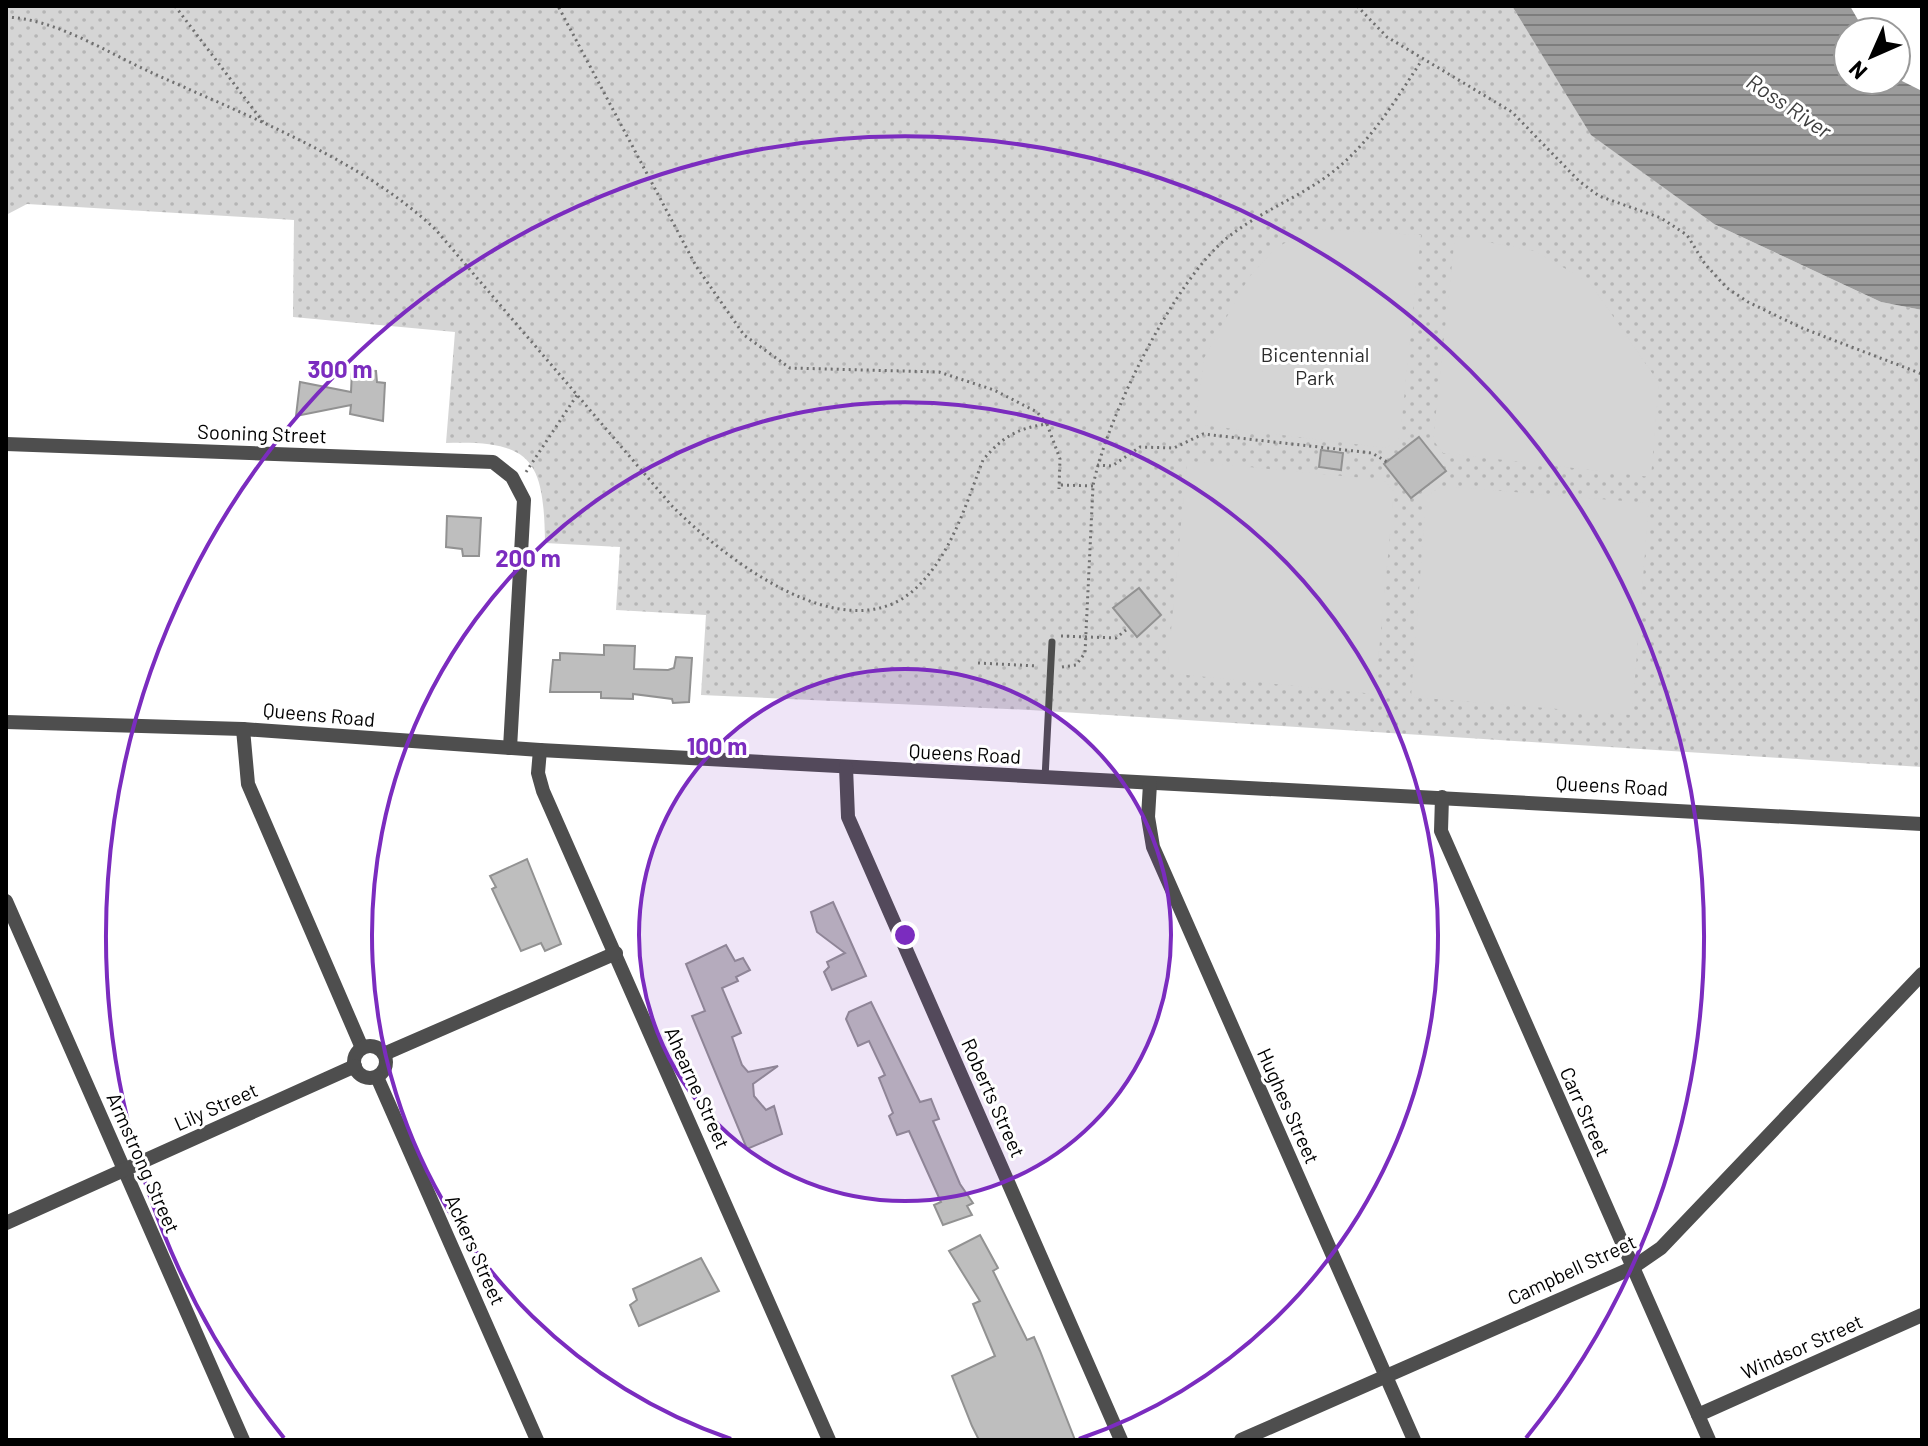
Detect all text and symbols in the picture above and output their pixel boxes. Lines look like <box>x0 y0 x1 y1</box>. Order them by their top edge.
north arrow <box>1832 16 1912 96</box>
text: N <box>1843 56 1872 85</box>
water label: Ross River <box>1742 67 1838 144</box>
park label: Bicentennial Park <box>1261 342 1369 389</box>
text: 300 m <box>307 354 373 383</box>
street label: Sooning Street <box>197 419 327 447</box>
text: 200 m <box>495 543 561 572</box>
street label: Queens Road <box>262 697 376 731</box>
text: 100 m <box>687 731 747 760</box>
street label: Queens Road <box>908 738 1022 768</box>
street label: Queens Road <box>1555 770 1669 800</box>
centre of rings <box>891 921 919 949</box>
street label: Ahearne Street <box>660 1023 735 1152</box>
street label: Roberts Street <box>957 1034 1031 1161</box>
street label: Hughes Street <box>1253 1044 1325 1167</box>
street label: Carr Street <box>1556 1063 1616 1160</box>
street label: Lily Street <box>170 1077 261 1135</box>
street label: Armstrong Street <box>102 1089 186 1236</box>
street label: Ackers Street <box>441 1191 511 1308</box>
street label: Campbell Street <box>1504 1229 1640 1309</box>
street label: Windsor Street <box>1737 1309 1866 1384</box>

